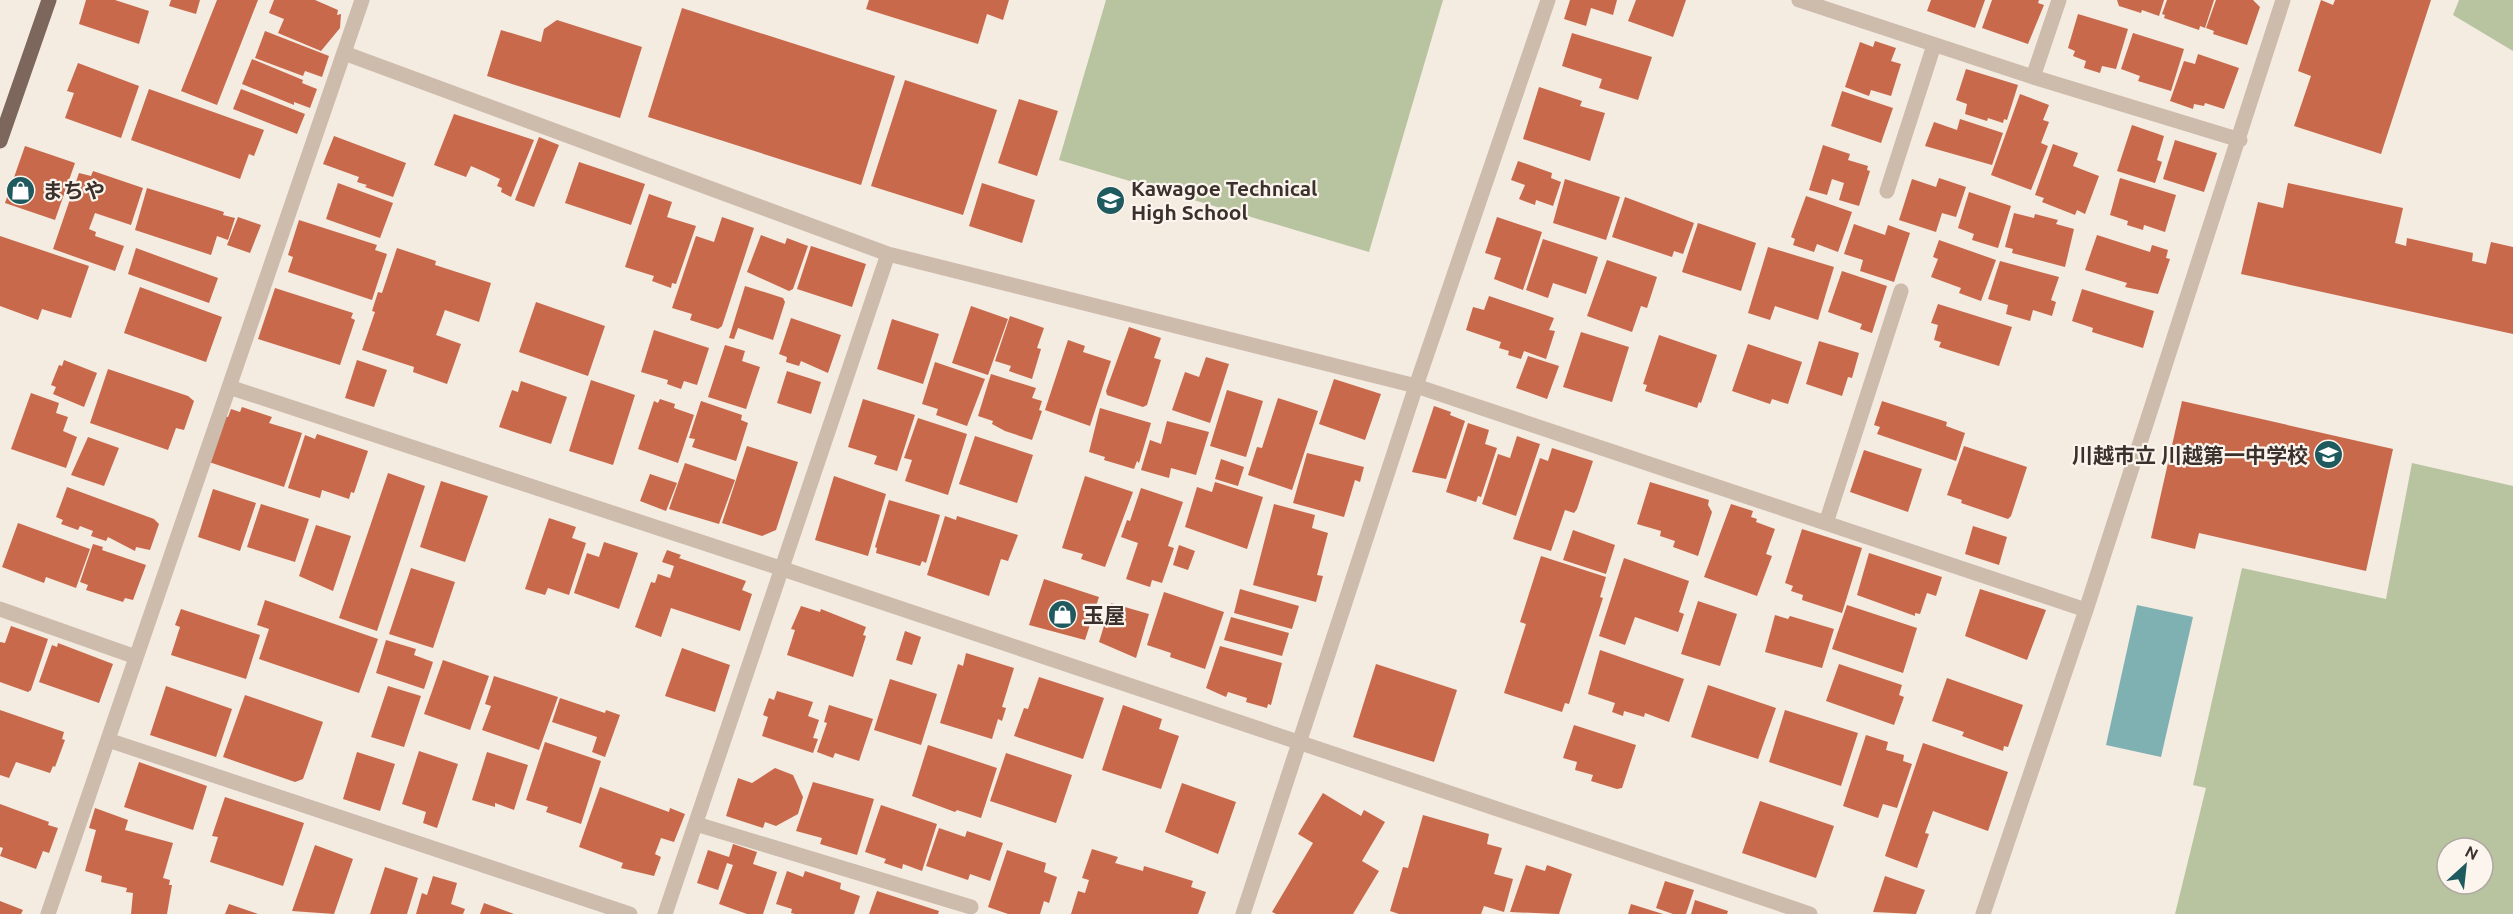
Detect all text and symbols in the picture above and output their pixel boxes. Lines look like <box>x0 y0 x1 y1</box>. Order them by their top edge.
shop icon: まちや <box>5 174 37 206</box>
place label: Kawagoe Technical High School <box>1131 176 1317 224</box>
place label: まちや <box>42 178 105 202</box>
school or university icon: Kawagoe Technical High School <box>1094 184 1126 216</box>
school or university icon: 川越市立 川越第一中学校 <box>2313 439 2345 471</box>
place label: 川越市立 川越第一中学校 <box>2072 443 2308 467</box>
shop icon: 玉屋 <box>1046 599 1078 631</box>
place label: 玉屋 <box>1083 603 1125 627</box>
north arrow <box>2435 836 2495 896</box>
text: N <box>2462 842 2481 863</box>

